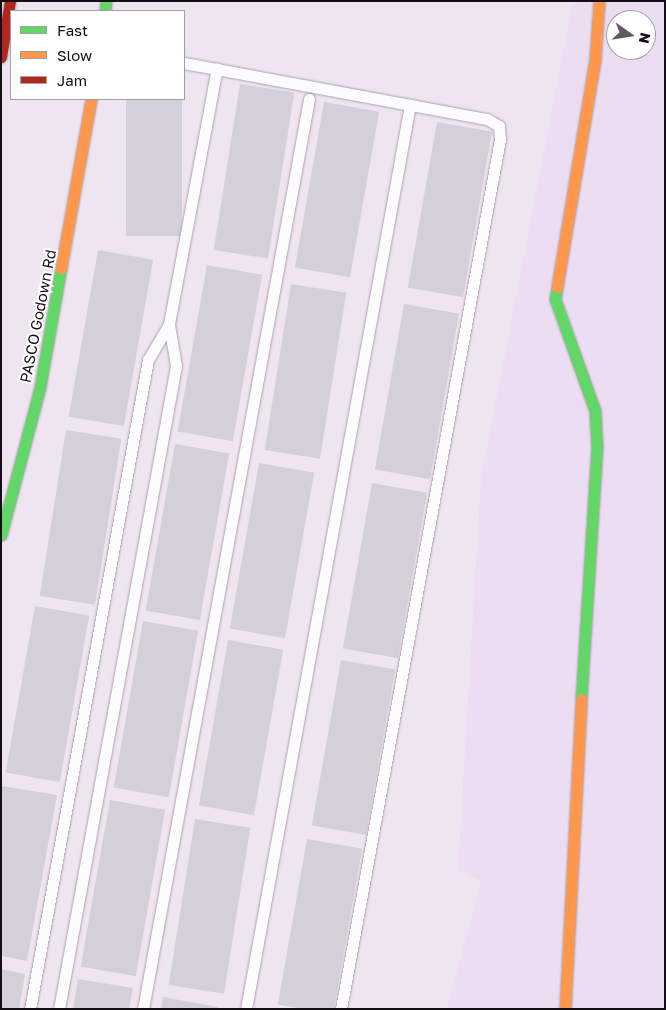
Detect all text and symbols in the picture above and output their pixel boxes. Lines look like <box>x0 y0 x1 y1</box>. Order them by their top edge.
legend <box>10 10 185 100</box>
north arrow <box>606 10 656 60</box>
text: Fast <box>57 21 88 39</box>
text: N <box>636 31 655 45</box>
text: Slow <box>57 46 92 64</box>
text: Jam <box>57 71 87 89</box>
street label: PASCO Godown Rd <box>16 248 60 384</box>

